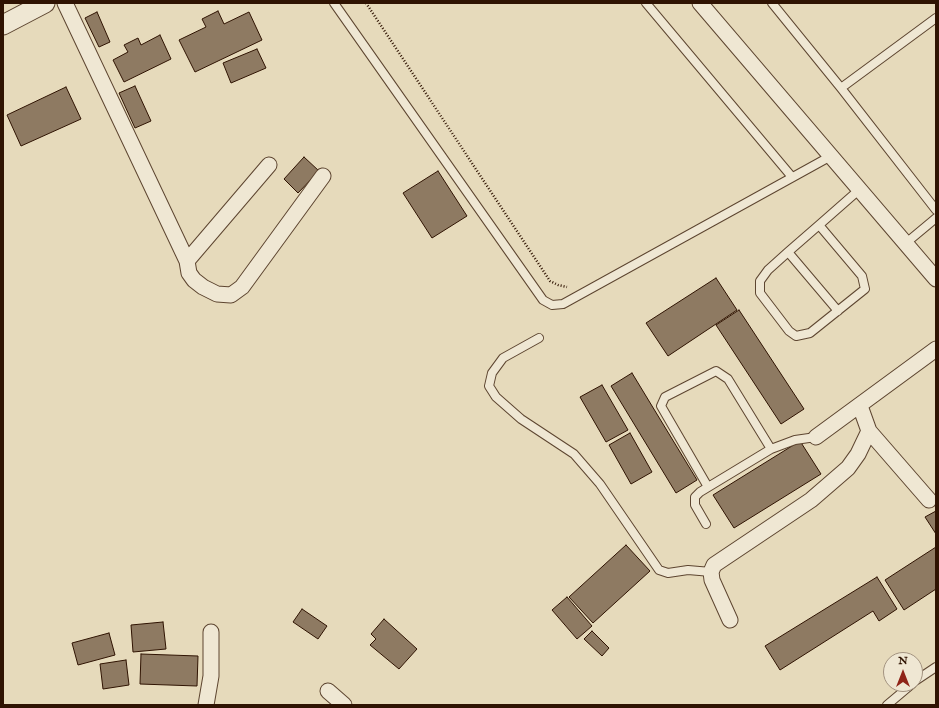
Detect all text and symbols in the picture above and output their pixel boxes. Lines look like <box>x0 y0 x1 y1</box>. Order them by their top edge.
north arrow <box>883 652 923 692</box>
text: N <box>898 654 908 668</box>

